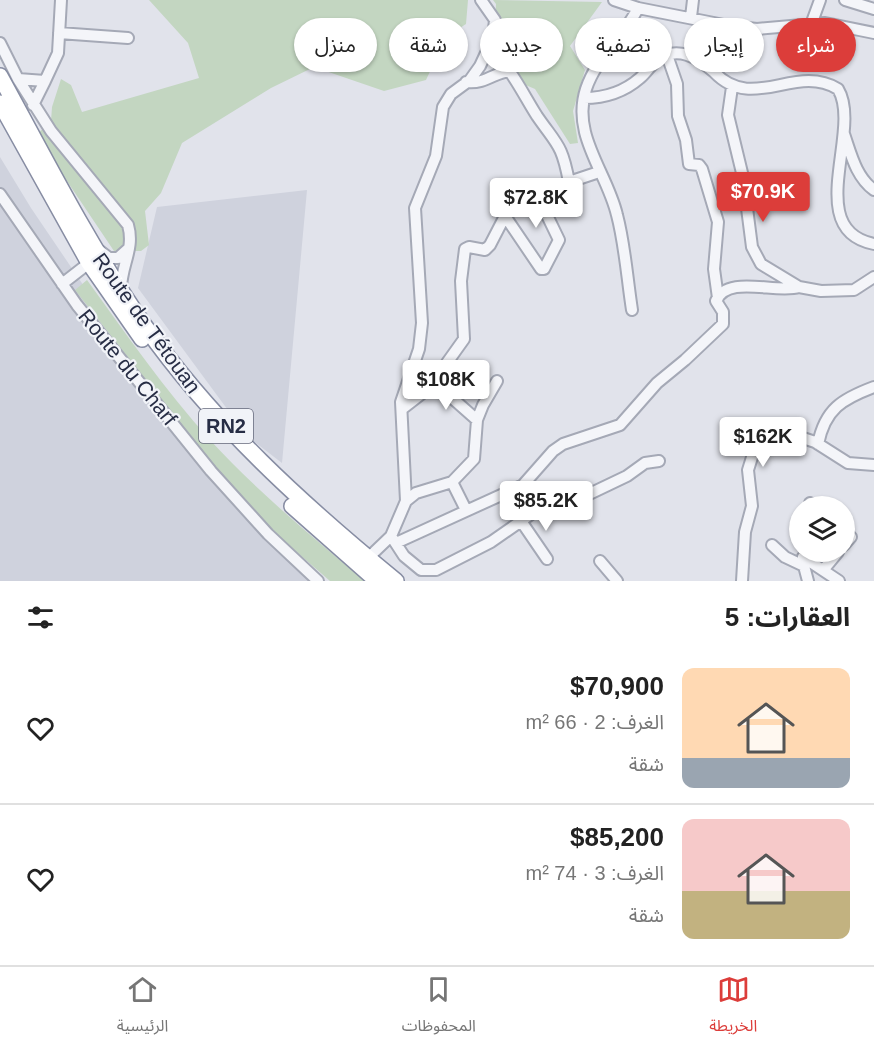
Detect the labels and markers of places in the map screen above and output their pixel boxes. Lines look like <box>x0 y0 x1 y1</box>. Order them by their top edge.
pin: $70.9K <box>714 172 812 223</box>
pin: $72.8K <box>487 178 585 229</box>
pin: $108K <box>404 360 488 411</box>
pin: $162K <box>721 417 805 468</box>
pin: $85.2K <box>497 481 595 532</box>

